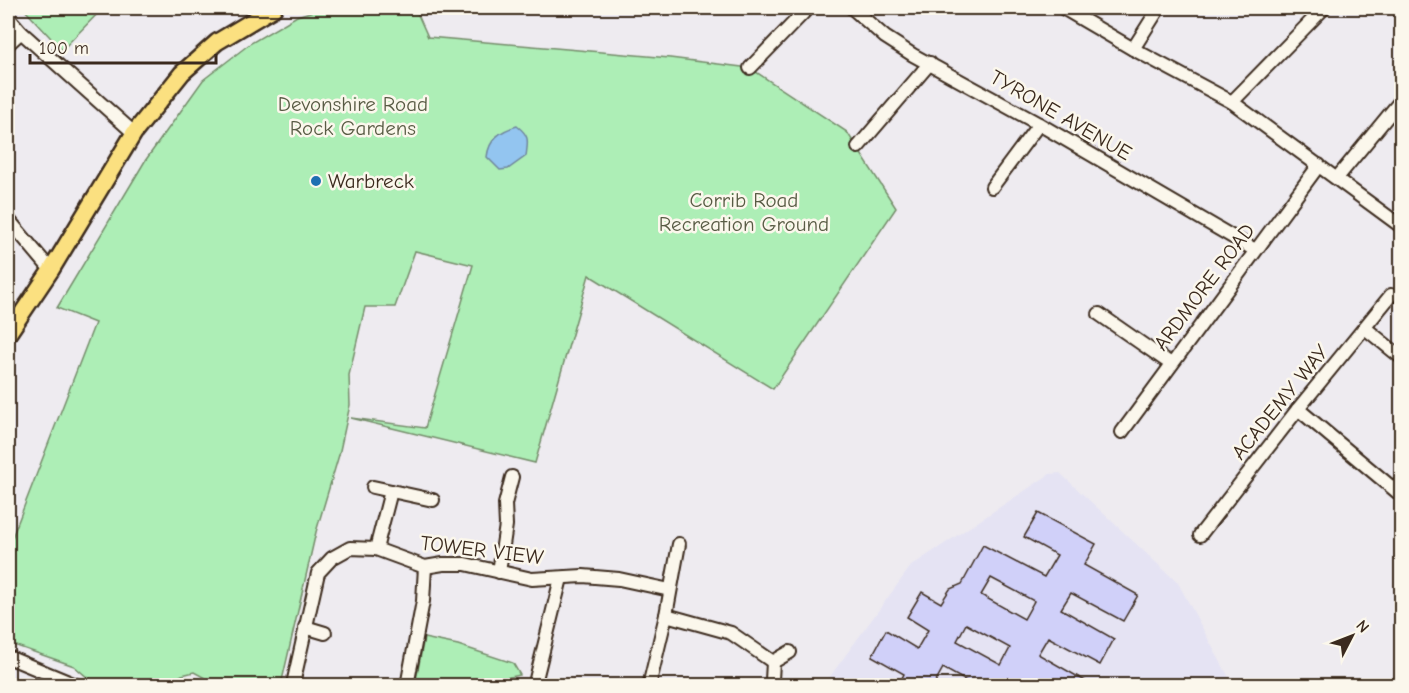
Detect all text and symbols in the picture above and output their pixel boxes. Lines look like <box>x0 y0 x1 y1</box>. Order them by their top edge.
scale bar <box>30 27 216 65</box>
text: 100 m <box>39 38 89 59</box>
street label: TYRONE AVENUE <box>986 65 1136 165</box>
park label: Devonshire Road Rock Gardens <box>278 92 428 140</box>
place label: Warbreck <box>328 169 414 193</box>
marker: Warbreck <box>309 174 323 188</box>
park label: Corrib Road Recreation Ground <box>659 188 829 236</box>
street label: ARDMORE ROAD <box>1149 219 1259 355</box>
street label: ACADEMY WAY <box>1226 339 1334 464</box>
street label: TOWER VIEW <box>419 531 546 570</box>
north arrow <box>1322 606 1382 666</box>
text: N <box>1352 617 1373 637</box>

